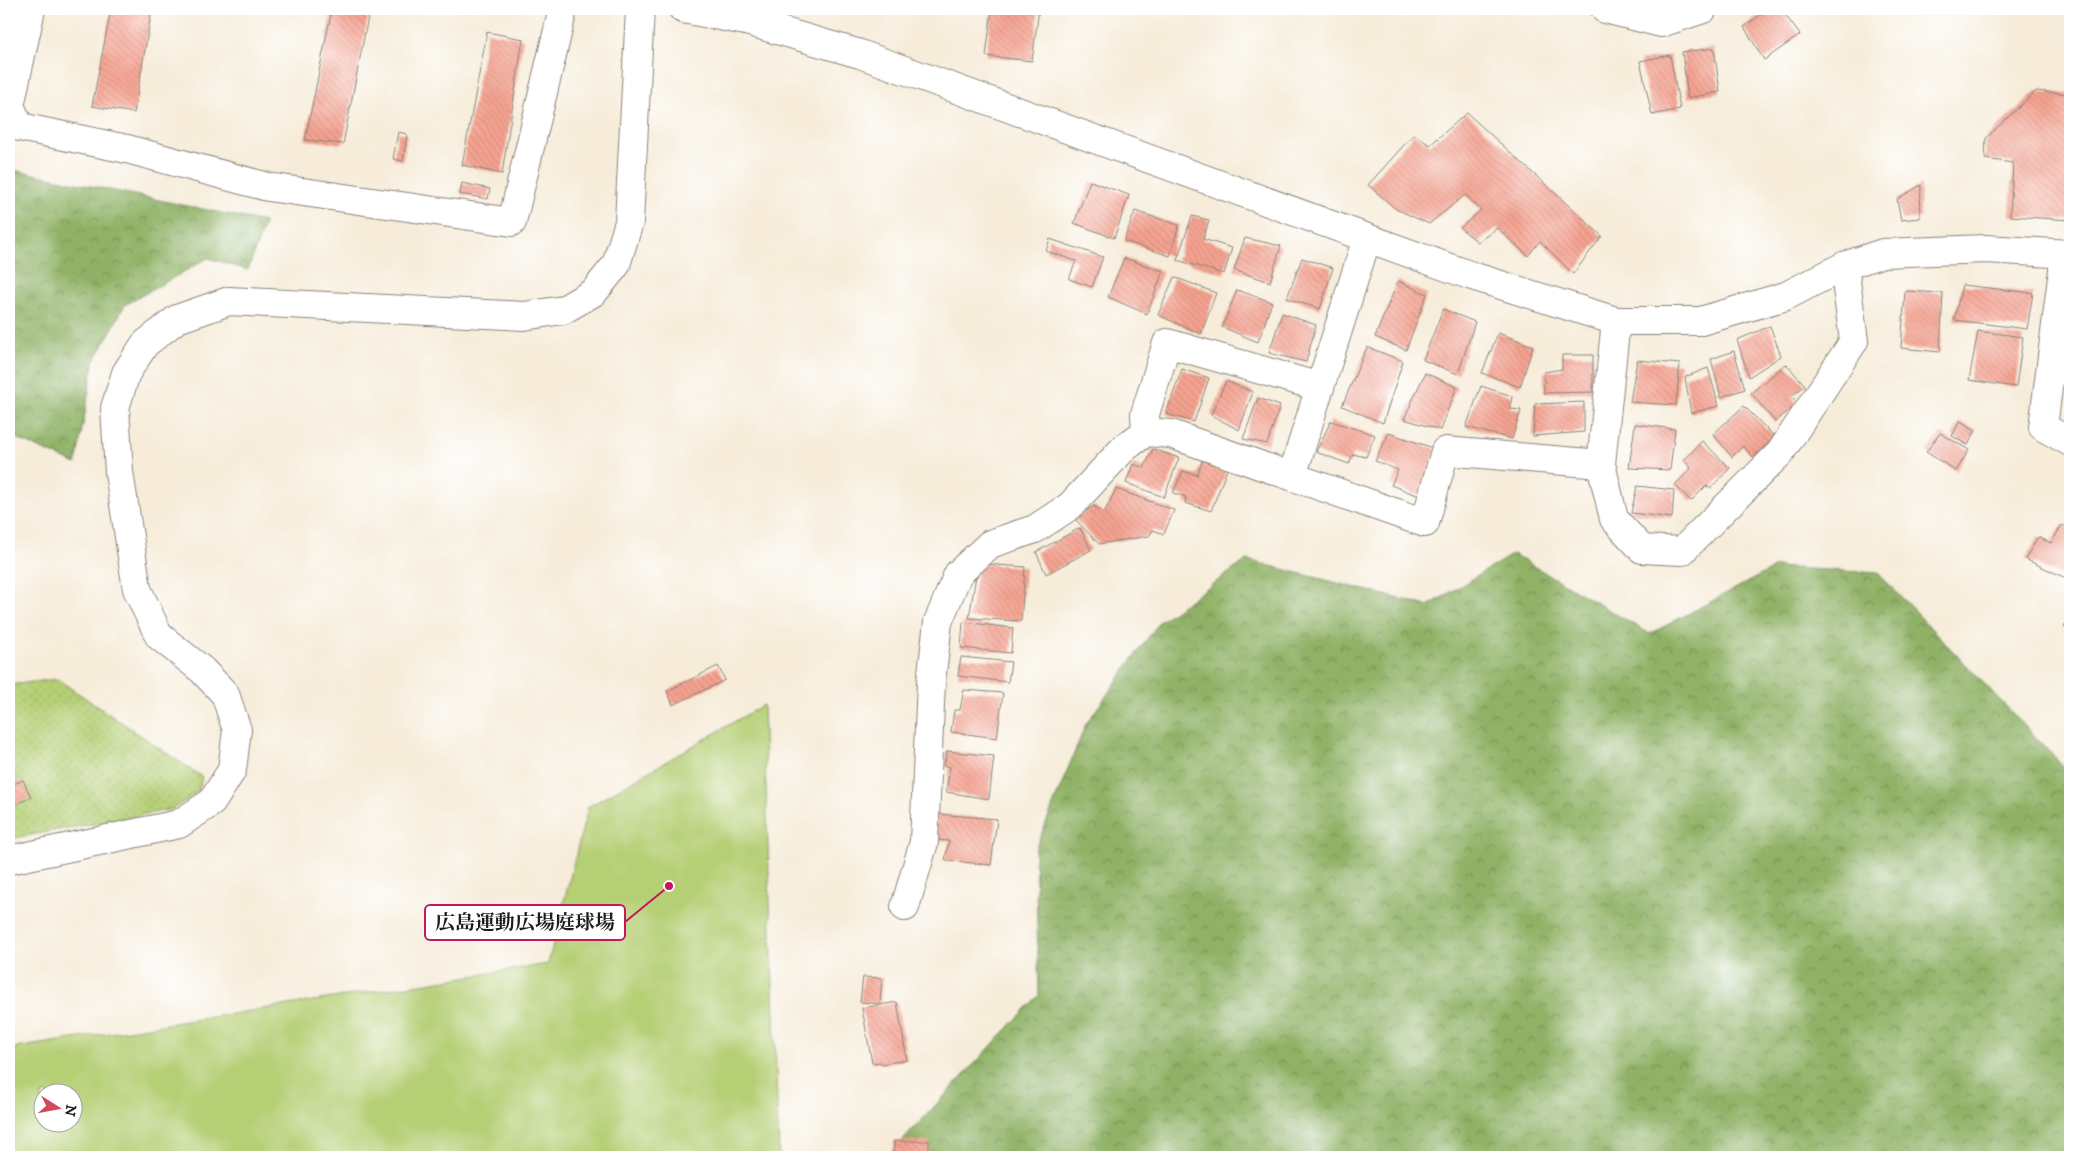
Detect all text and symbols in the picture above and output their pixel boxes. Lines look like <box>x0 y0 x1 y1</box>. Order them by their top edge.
callout: 広島運動広場庭球場 <box>425 905 625 940</box>
text: 広島運動広場庭球場 <box>435 911 615 936</box>
north arrow <box>32 1084 82 1134</box>
text: N <box>60 1103 80 1118</box>

